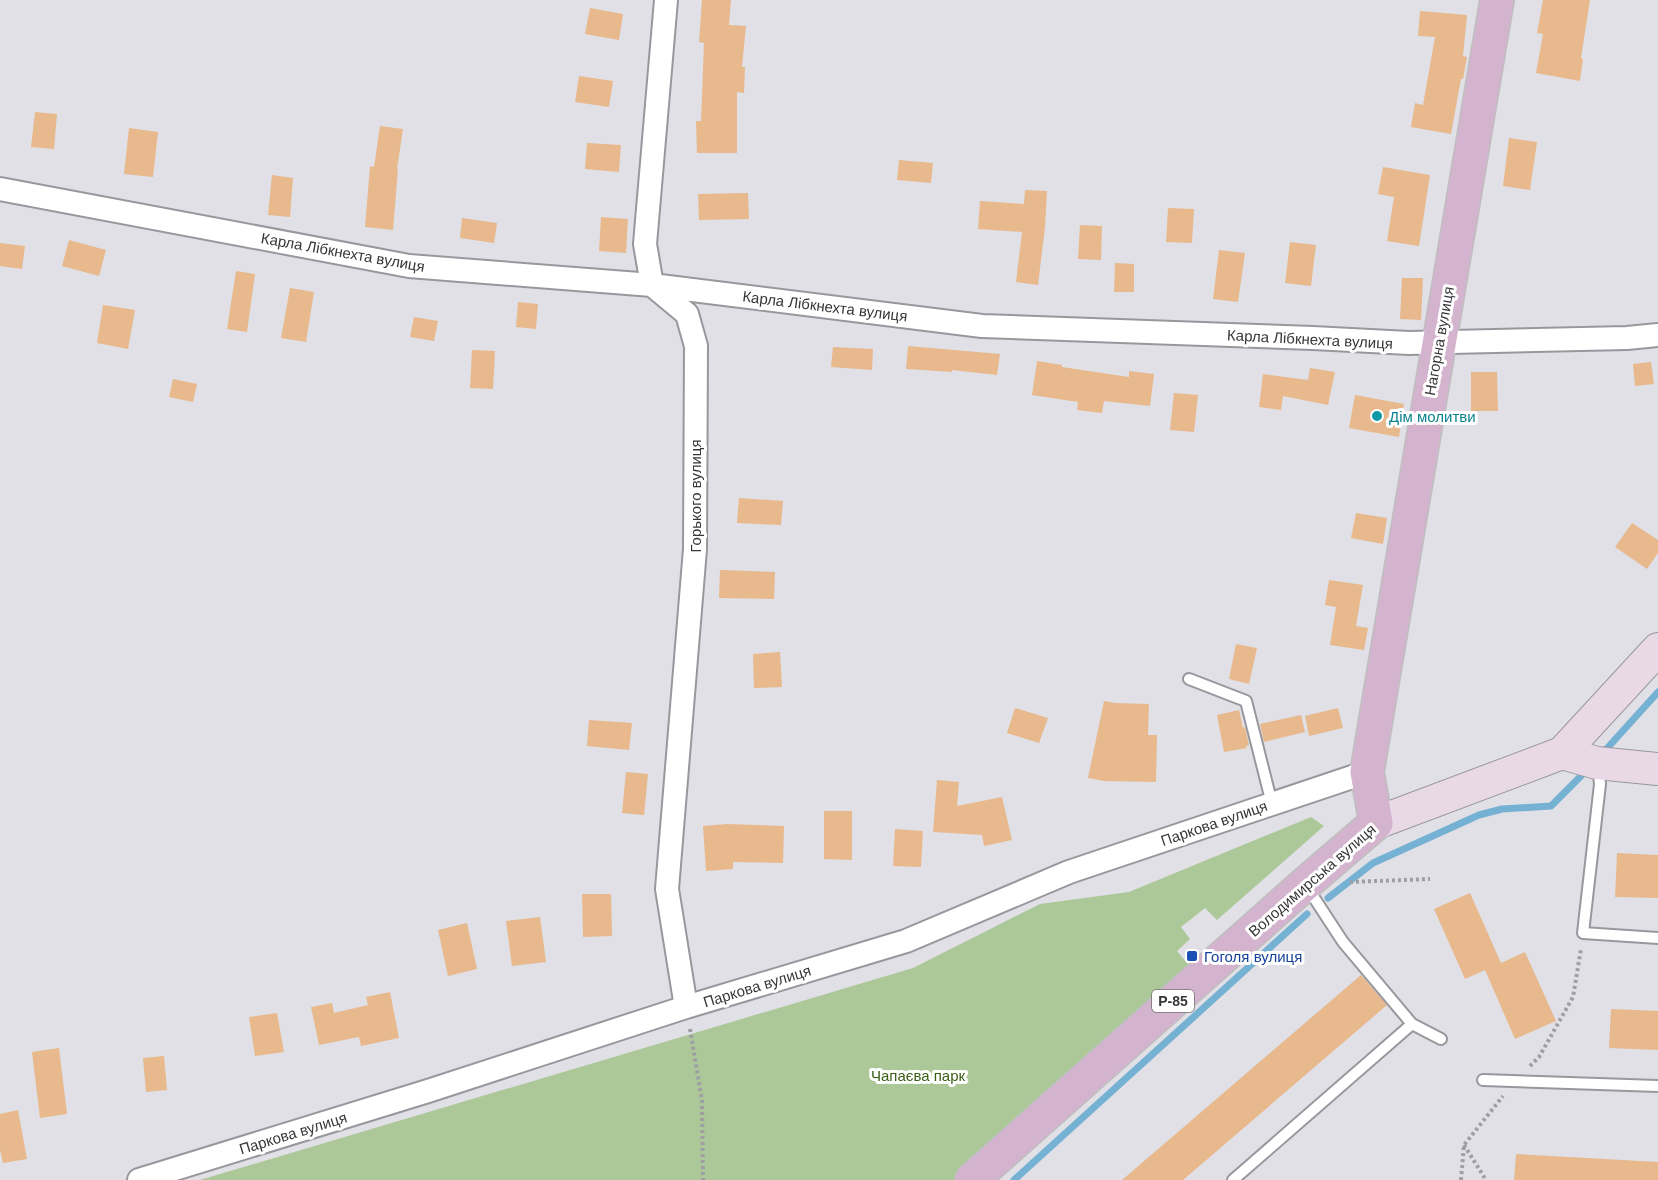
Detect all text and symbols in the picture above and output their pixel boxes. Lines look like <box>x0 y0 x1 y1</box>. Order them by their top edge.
street label: Карла Лібкнехта вулиця <box>260 229 426 275</box>
street label: Нагорна вулиця <box>1421 285 1457 397</box>
street label: Карла Лібкнехта вулиця <box>742 287 908 325</box>
street label: Карла Лібкнехта вулиця <box>1227 326 1393 352</box>
place label: Дім молитви <box>1389 408 1476 425</box>
marker: Дім молитви <box>1370 409 1384 423</box>
street label: Горького вулиця <box>687 440 704 553</box>
street label: Паркова вулиця <box>1159 797 1269 849</box>
street label: Володимирська вулиця <box>1245 820 1379 940</box>
place label: Гоголя вулиця <box>1204 948 1302 965</box>
marker: Гоголя вулиця <box>1185 949 1199 963</box>
street label: Паркова вулиця <box>701 962 813 1010</box>
road number: Р-85 <box>1152 990 1194 1012</box>
park label: Чапаєва парк <box>871 1067 966 1084</box>
street label: Паркова вулиця <box>237 1109 349 1157</box>

